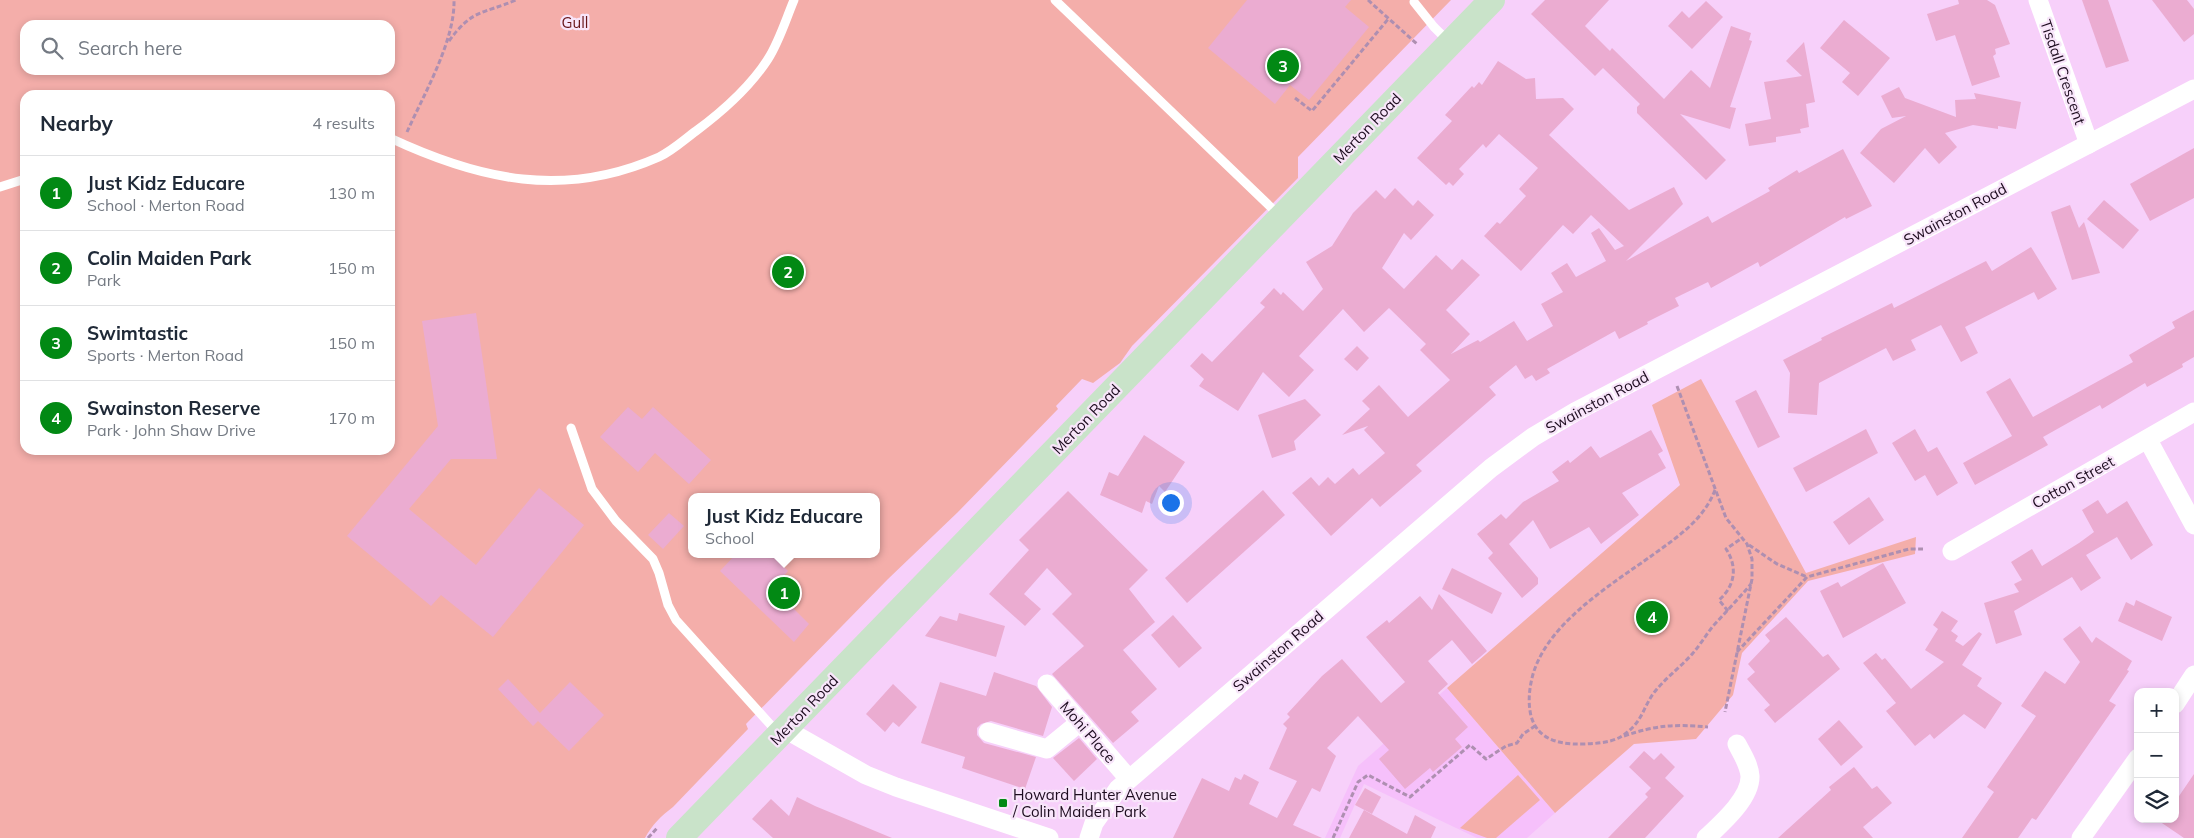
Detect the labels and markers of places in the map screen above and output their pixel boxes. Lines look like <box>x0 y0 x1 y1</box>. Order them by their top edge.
pin: 3 <box>1267 47 1299 85</box>
pin: 2 <box>772 253 804 291</box>
pin: 1 <box>768 574 800 612</box>
pin: 4 <box>1636 598 1668 636</box>
place label: Howard Hunter Avenue / Colin Maiden Park <box>1012 785 1177 821</box>
marker: Howard Hunter Avenue / Colin Maiden Park <box>997 797 1009 809</box>

